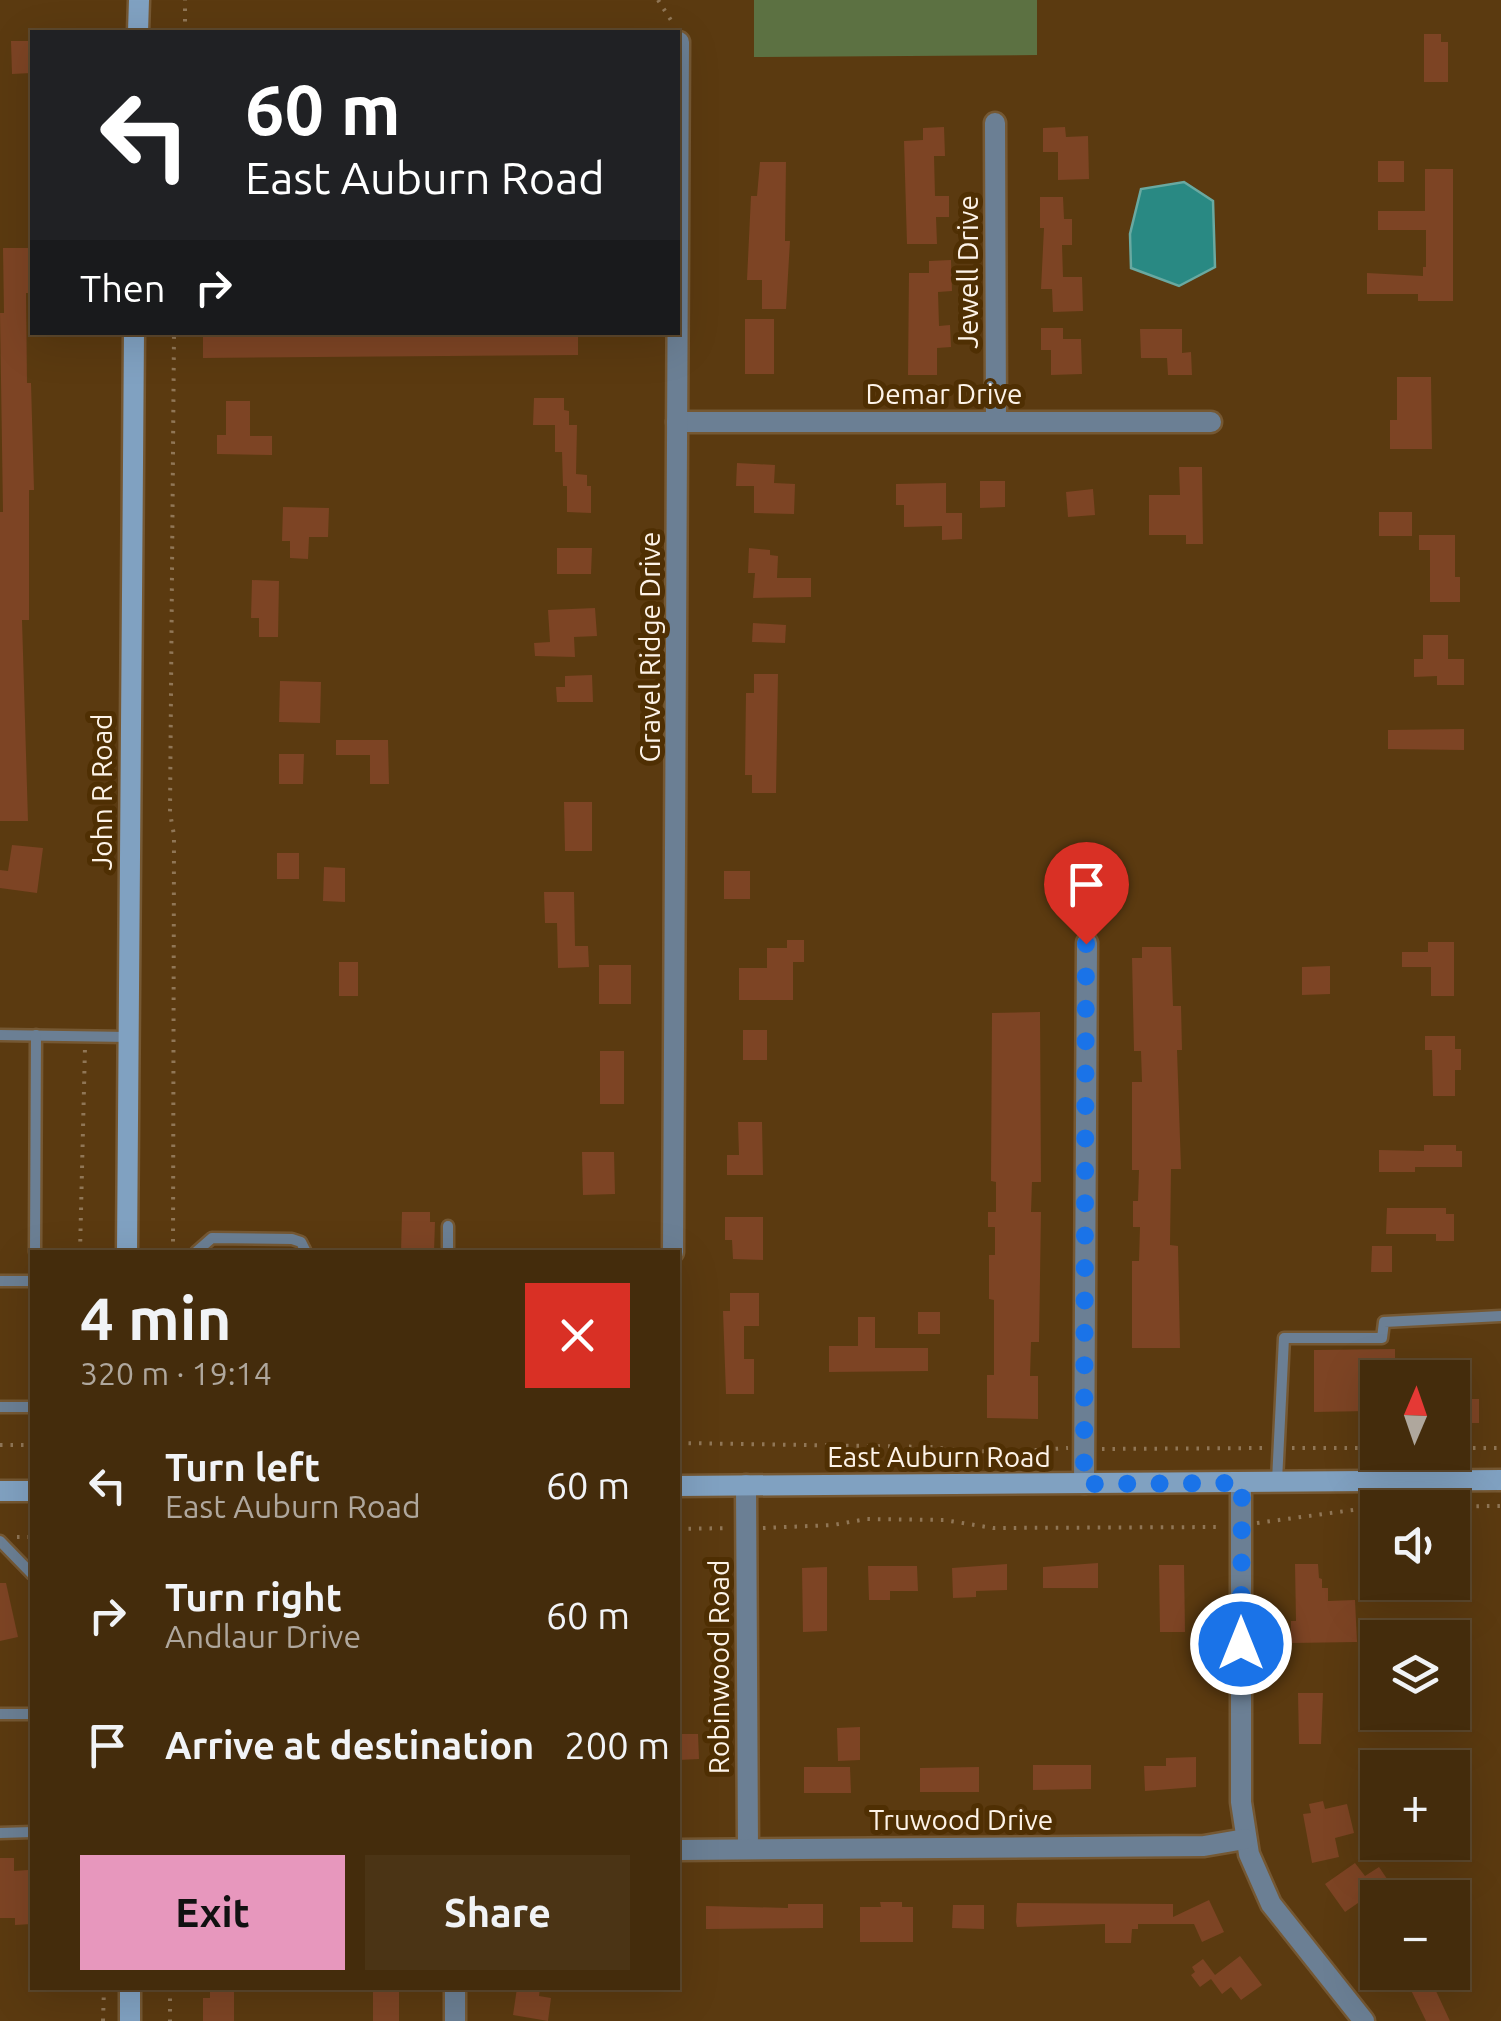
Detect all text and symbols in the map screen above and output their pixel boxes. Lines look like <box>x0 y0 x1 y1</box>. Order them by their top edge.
icon: left <box>80 70 210 200</box>
text: 60 m <box>245 70 401 148</box>
text: East Auburn Road <box>245 152 605 203</box>
street label: Jewell Drive <box>952 195 983 349</box>
icon: right <box>186 260 241 315</box>
text: Then <box>80 267 166 309</box>
street label: Demar Drive <box>866 378 1023 409</box>
street label: Gravel Ridge Drive <box>634 531 665 763</box>
street label: John R Road <box>86 714 117 870</box>
pin <box>1044 842 1129 945</box>
icon: arrive <box>1059 857 1114 912</box>
button: close <box>525 1283 630 1388</box>
text: 4 min <box>80 1284 232 1351</box>
text: 320 m · 19:14 <box>80 1355 272 1391</box>
north arrow <box>1360 1360 1470 1470</box>
map controls <box>1360 1360 1470 1990</box>
street label: East Auburn Road <box>827 1441 1051 1472</box>
text: Turn left <box>165 1446 320 1488</box>
icon: left <box>80 1458 135 1513</box>
text: 60 m <box>546 1464 630 1506</box>
text: East Auburn Road <box>165 1488 421 1524</box>
button: sound <box>1360 1490 1470 1600</box>
street label: Robinwood Road <box>703 1560 734 1774</box>
text: Turn right <box>165 1576 342 1618</box>
icon: right <box>80 1588 135 1643</box>
position arrow <box>1189 1592 1293 1696</box>
text: 60 m <box>546 1594 630 1636</box>
text: Andlaur Drive <box>165 1618 361 1654</box>
button: layers <box>1360 1620 1470 1730</box>
icon: arrive <box>80 1718 135 1773</box>
text: Arrive at destination <box>165 1724 534 1766</box>
text: 200 m <box>564 1724 670 1766</box>
button: + <box>1360 1750 1470 1860</box>
street label: Truwood Drive <box>869 1804 1053 1835</box>
button: Exit <box>80 1855 345 1970</box>
button: Share <box>365 1855 630 1970</box>
button: − <box>1360 1880 1470 1990</box>

